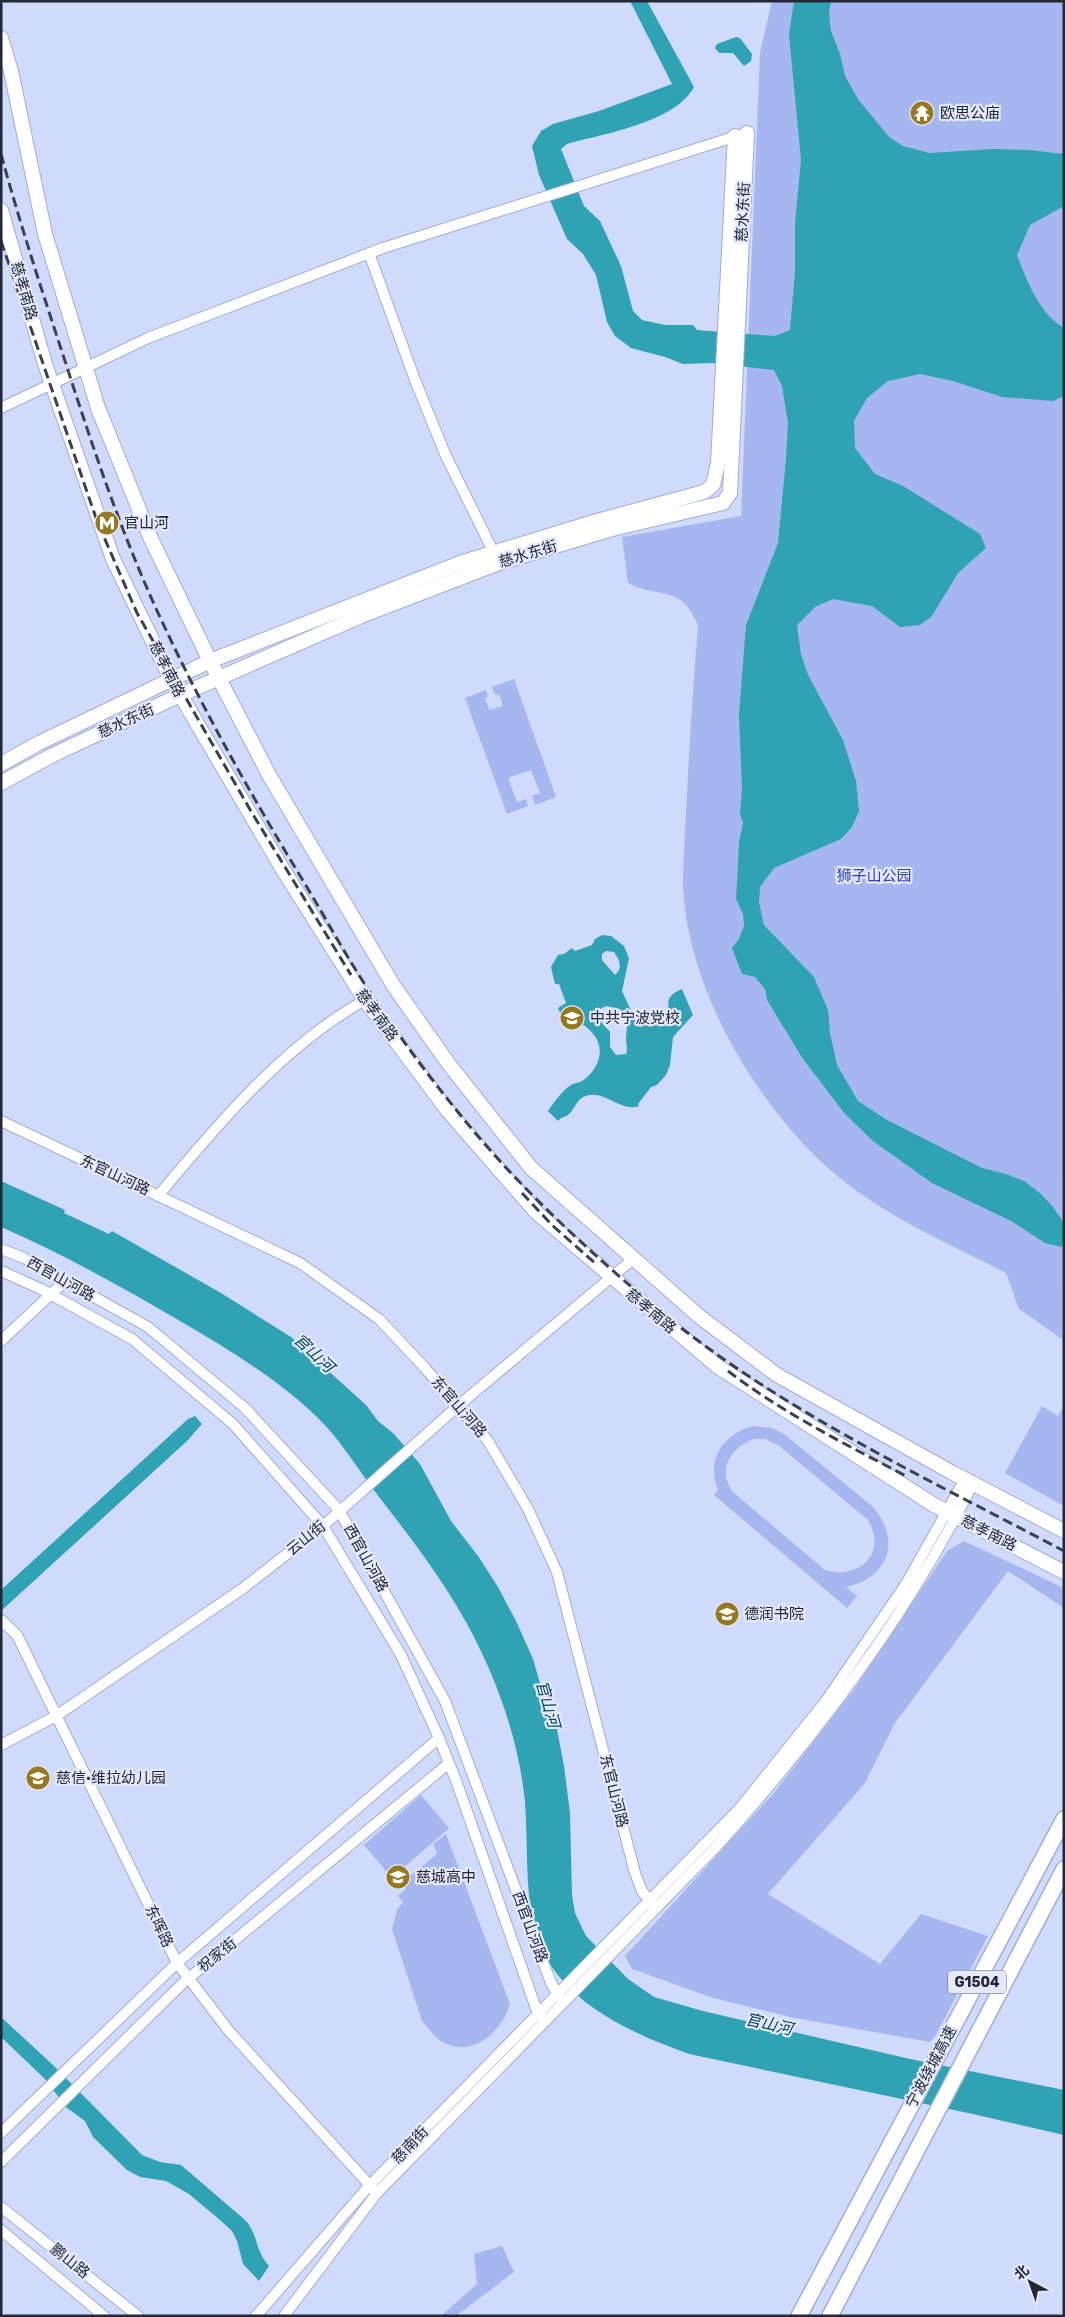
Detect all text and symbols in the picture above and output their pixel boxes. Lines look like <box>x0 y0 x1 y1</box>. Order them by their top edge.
temple icon: 欧思公庙 <box>909 100 935 126</box>
place label: 欧思公庙 <box>940 104 1000 122</box>
street label: 慈水东街 <box>732 182 754 242</box>
street label: 慈孝南路 <box>7 260 41 322</box>
metro station icon: 官山河 <box>94 510 120 536</box>
place label: 官山河 <box>124 514 169 532</box>
street label: 慈水东街 <box>497 537 559 571</box>
street label: 慈孝南路 <box>145 638 189 700</box>
street label: 慈水东街 <box>95 700 157 742</box>
park label: 狮子山公园 <box>836 867 912 885</box>
street label: 慈孝南路 <box>352 985 402 1045</box>
school or university icon: 中共宁波党校 <box>559 1005 585 1031</box>
place label: 中共宁波党校 <box>590 1009 680 1027</box>
street label: 东官山河路 <box>77 1151 153 1199</box>
street label: 西官山河路 <box>24 1253 98 1305</box>
street label: 慈孝南路 <box>622 1285 680 1337</box>
water label: 官山河 <box>290 1330 340 1378</box>
street label: 东官山河路 <box>428 1373 490 1441</box>
street label: 慈孝南路 <box>958 1511 1020 1555</box>
street label: 云山街 <box>283 1517 329 1559</box>
street label: 西官山河路 <box>340 1521 392 1595</box>
school or university icon: 德润书院 <box>714 1601 740 1627</box>
place label: 德润书院 <box>744 1605 804 1623</box>
water label: 官山河 <box>532 1678 565 1733</box>
street label: 东官山河路 <box>596 1752 632 1830</box>
school or university icon: 慈信·维拉幼儿园 <box>25 1765 51 1791</box>
place label: 慈信·维拉幼儿园 <box>56 1769 166 1787</box>
school or university icon: 慈城高中 <box>385 1864 411 1890</box>
place label: 慈城高中 <box>416 1868 476 1886</box>
street label: 西官山河路 <box>509 1889 551 1965</box>
street label: 东晖路 <box>141 1902 177 1950</box>
street label: 祝家街 <box>194 1934 240 1976</box>
road number: G1504 <box>948 1970 1006 1994</box>
water label: 官山河 <box>743 2009 797 2039</box>
street label: 宁波绕城高速 <box>902 2023 960 2111</box>
street label: 慈南街 <box>388 2123 432 2167</box>
street label: 鹏山路 <box>47 2240 93 2282</box>
north arrow <box>1005 2257 1055 2307</box>
text: 北 <box>1011 2262 1033 2284</box>

